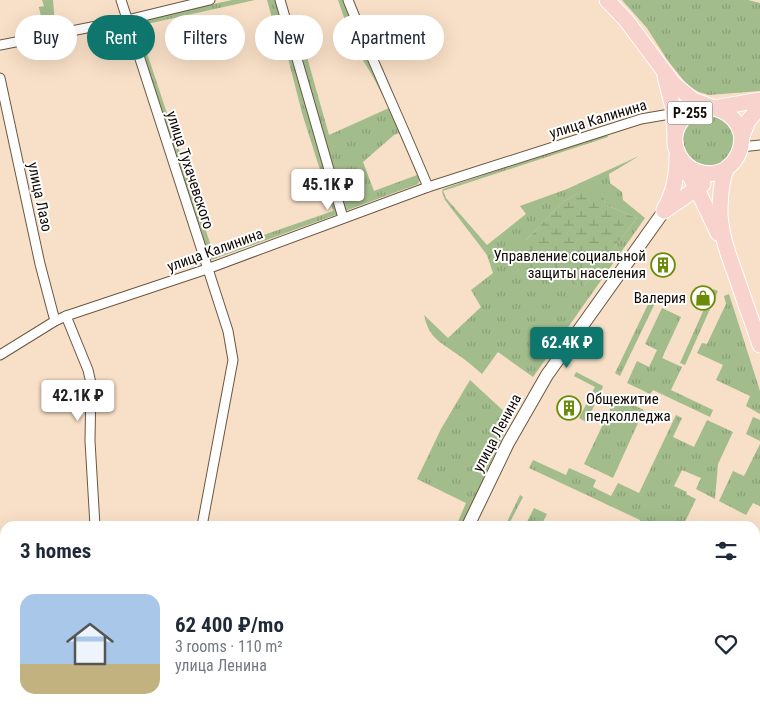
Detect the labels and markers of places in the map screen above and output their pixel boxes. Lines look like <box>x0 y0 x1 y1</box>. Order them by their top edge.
pin: 45.1K ₽ <box>282 168 374 211</box>
place label: Управление социальной защиты населения <box>494 247 646 282</box>
building icon: Управление социальной защиты населения <box>650 252 676 278</box>
shop icon: Валерия <box>690 285 716 311</box>
place label: Валерия <box>634 289 686 307</box>
pin: 62.4K ₽ <box>521 326 613 369</box>
pin: 42.1K ₽ <box>32 380 124 422</box>
place label: Общежитие педколледжа <box>586 390 671 425</box>
building icon: Общежитие педколледжа <box>556 395 582 421</box>

